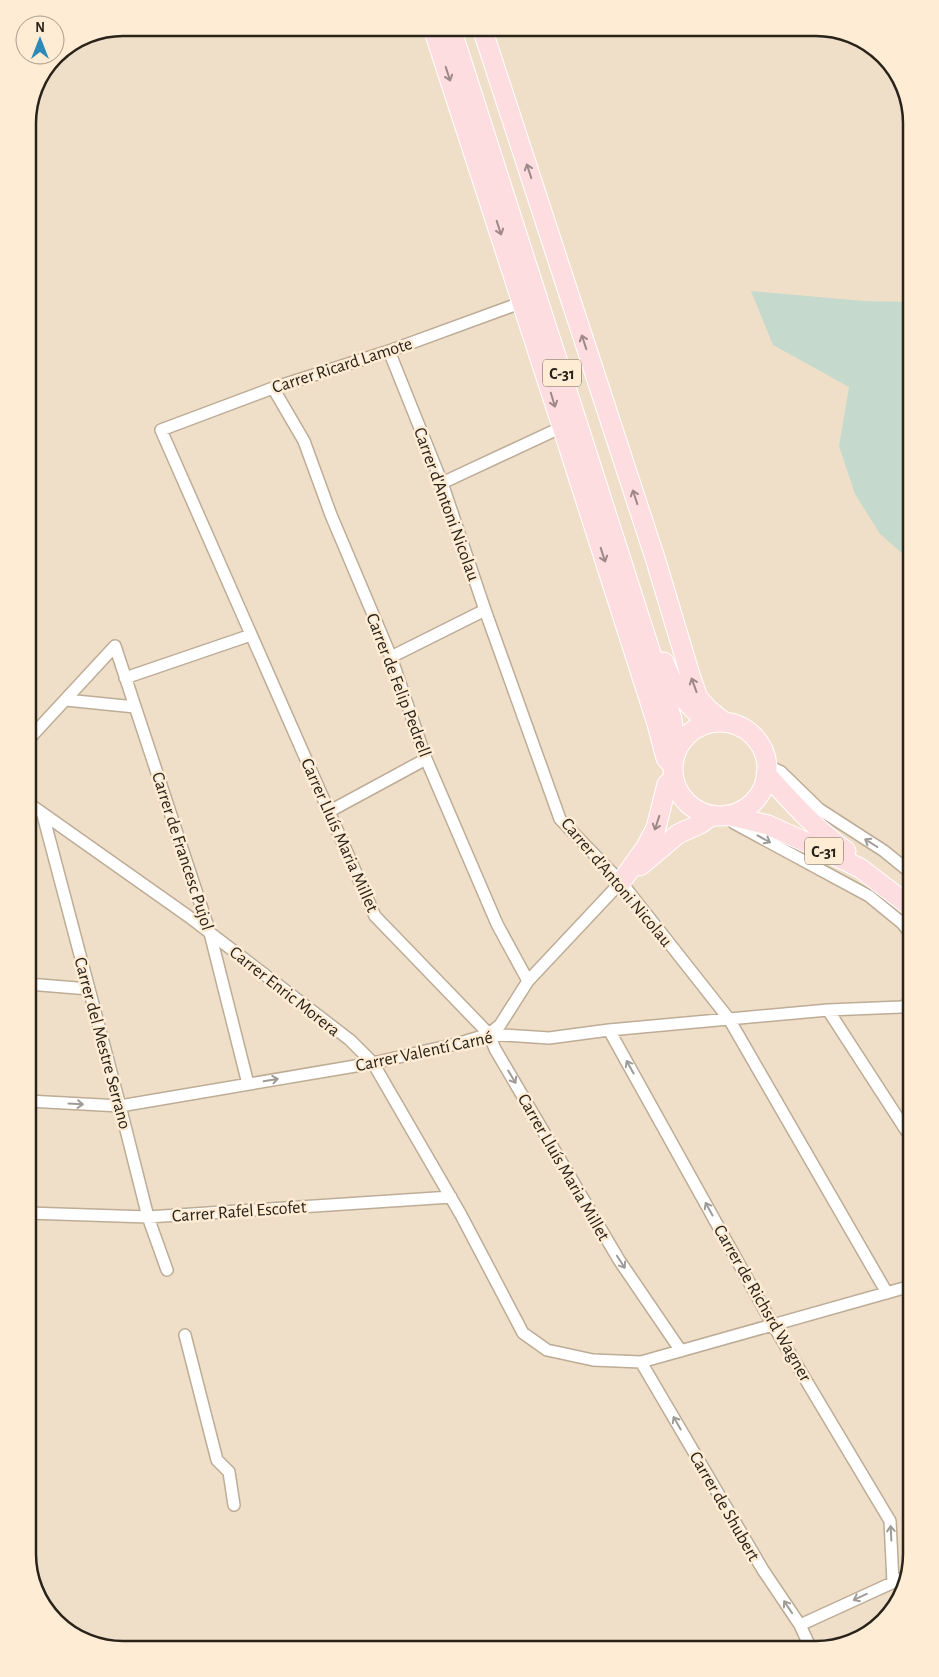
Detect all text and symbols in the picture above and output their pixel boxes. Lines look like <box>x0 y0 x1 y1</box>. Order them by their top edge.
north arrow <box>15 15 65 65</box>
text: N <box>35 21 45 35</box>
one-way arrow <box>444 66 453 81</box>
one-way arrow <box>523 163 533 179</box>
one-way arrow <box>495 220 504 236</box>
one-way arrow <box>579 334 589 350</box>
street label: Carrer Ricard Lamote <box>270 335 415 397</box>
road number: C-31 <box>543 359 581 386</box>
one-way arrow <box>549 391 559 407</box>
street label: Carrer d'Antoni Nicolau <box>410 425 482 584</box>
one-way arrow <box>629 489 639 505</box>
one-way arrow <box>599 546 608 562</box>
street label: Carrer de Felip Pedrell <box>362 611 434 760</box>
one-way arrow <box>689 678 698 693</box>
street label: Carrer Lluís Maria Millet <box>297 756 381 915</box>
street label: Carrer de Francesc Pujol <box>148 770 216 933</box>
one-way arrow <box>651 814 661 830</box>
street label: Carrer d'Antoni Nicolau <box>557 815 675 951</box>
one-way arrow <box>757 834 772 844</box>
one-way arrow <box>864 837 878 848</box>
road number: C-31 <box>805 838 843 864</box>
street label: Carrer Enric Morera <box>226 943 343 1040</box>
street label: Carrer del Mestre Serrano <box>70 955 134 1131</box>
street label: Carrer Valentí Carné <box>354 1029 494 1075</box>
one-way arrow <box>625 1060 635 1075</box>
one-way arrow <box>507 1070 517 1084</box>
one-way arrow <box>263 1074 279 1084</box>
street label: Carrer Lluís Maria Millet <box>514 1091 613 1244</box>
one-way arrow <box>68 1099 84 1108</box>
street label: Carrer Rafel Escofet <box>171 1198 307 1226</box>
one-way arrow <box>704 1202 714 1217</box>
street label: Carrer de Richsrd Wagner <box>710 1222 814 1385</box>
one-way arrow <box>616 1255 626 1269</box>
one-way arrow <box>671 1417 681 1431</box>
street label: Carrer de Shubert <box>686 1449 763 1564</box>
one-way arrow <box>886 1525 895 1541</box>
one-way arrow <box>853 1592 868 1602</box>
one-way arrow <box>783 1600 793 1614</box>

